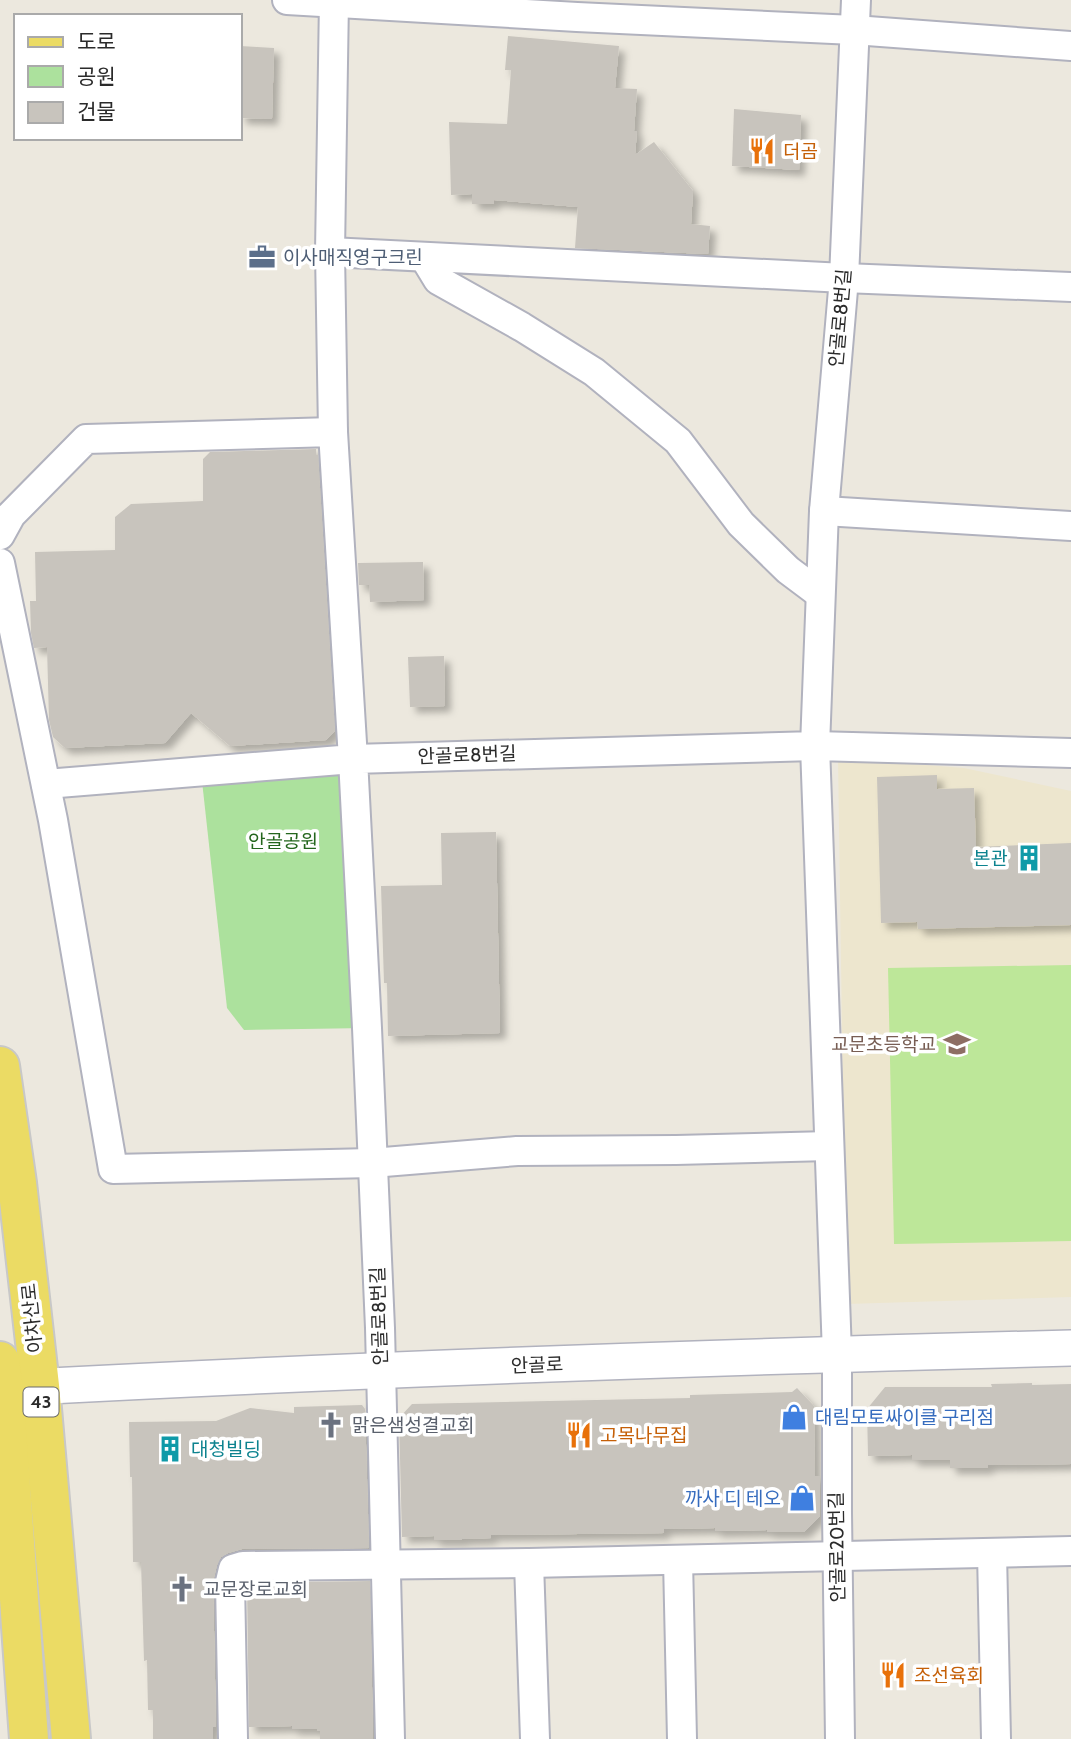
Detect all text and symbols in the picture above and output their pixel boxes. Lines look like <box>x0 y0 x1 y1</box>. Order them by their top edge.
legend <box>14 14 242 140</box>
text: 도로 <box>77 29 116 54</box>
text: 공원 <box>77 64 116 89</box>
text: 건물 <box>77 99 116 124</box>
restaurant icon: 더곰 <box>747 136 777 166</box>
place label: 더곰 <box>783 140 818 163</box>
office icon: 이사매직영구크린 <box>247 242 277 272</box>
place label: 이사매직영구크린 <box>283 246 423 269</box>
street label: 안골로8번길 <box>824 268 856 368</box>
street label: 안골로8번길 <box>417 742 517 768</box>
park label: 안골공원 <box>248 830 318 853</box>
building icon: 본관 <box>1014 843 1044 873</box>
place label: 본관 <box>973 847 1008 870</box>
school or university icon: 교문초등학교 <box>942 1029 972 1059</box>
place label: 교문초등학교 <box>831 1033 936 1056</box>
street label: 안골로8번길 <box>366 1266 392 1366</box>
street label: 아차산로 <box>17 1282 47 1354</box>
street label: 안골로 <box>510 1353 564 1377</box>
road number: 43 <box>23 1387 58 1416</box>
shop icon: 대림모토싸이클 구리점 <box>779 1402 809 1432</box>
place label: 대림모토싸이클 구리점 <box>815 1406 994 1429</box>
church icon: 맑은샘성결교회 <box>316 1410 346 1440</box>
place label: 맑은샘성결교회 <box>352 1414 474 1437</box>
restaurant icon: 고목나무집 <box>564 1420 594 1450</box>
place label: 고목나무집 <box>600 1424 687 1447</box>
building icon: 대청빌딩 <box>155 1434 185 1464</box>
place label: 대청빌딩 <box>191 1438 261 1461</box>
shop icon: 까사 디 테오 <box>787 1483 817 1513</box>
place label: 까사 디 테오 <box>685 1487 781 1510</box>
street label: 안골로20번길 <box>825 1491 849 1603</box>
church icon: 교문장로교회 <box>167 1574 197 1604</box>
place label: 교문장로교회 <box>203 1578 308 1601</box>
restaurant icon: 조선육회 <box>878 1660 908 1690</box>
place label: 조선육회 <box>914 1664 984 1687</box>

